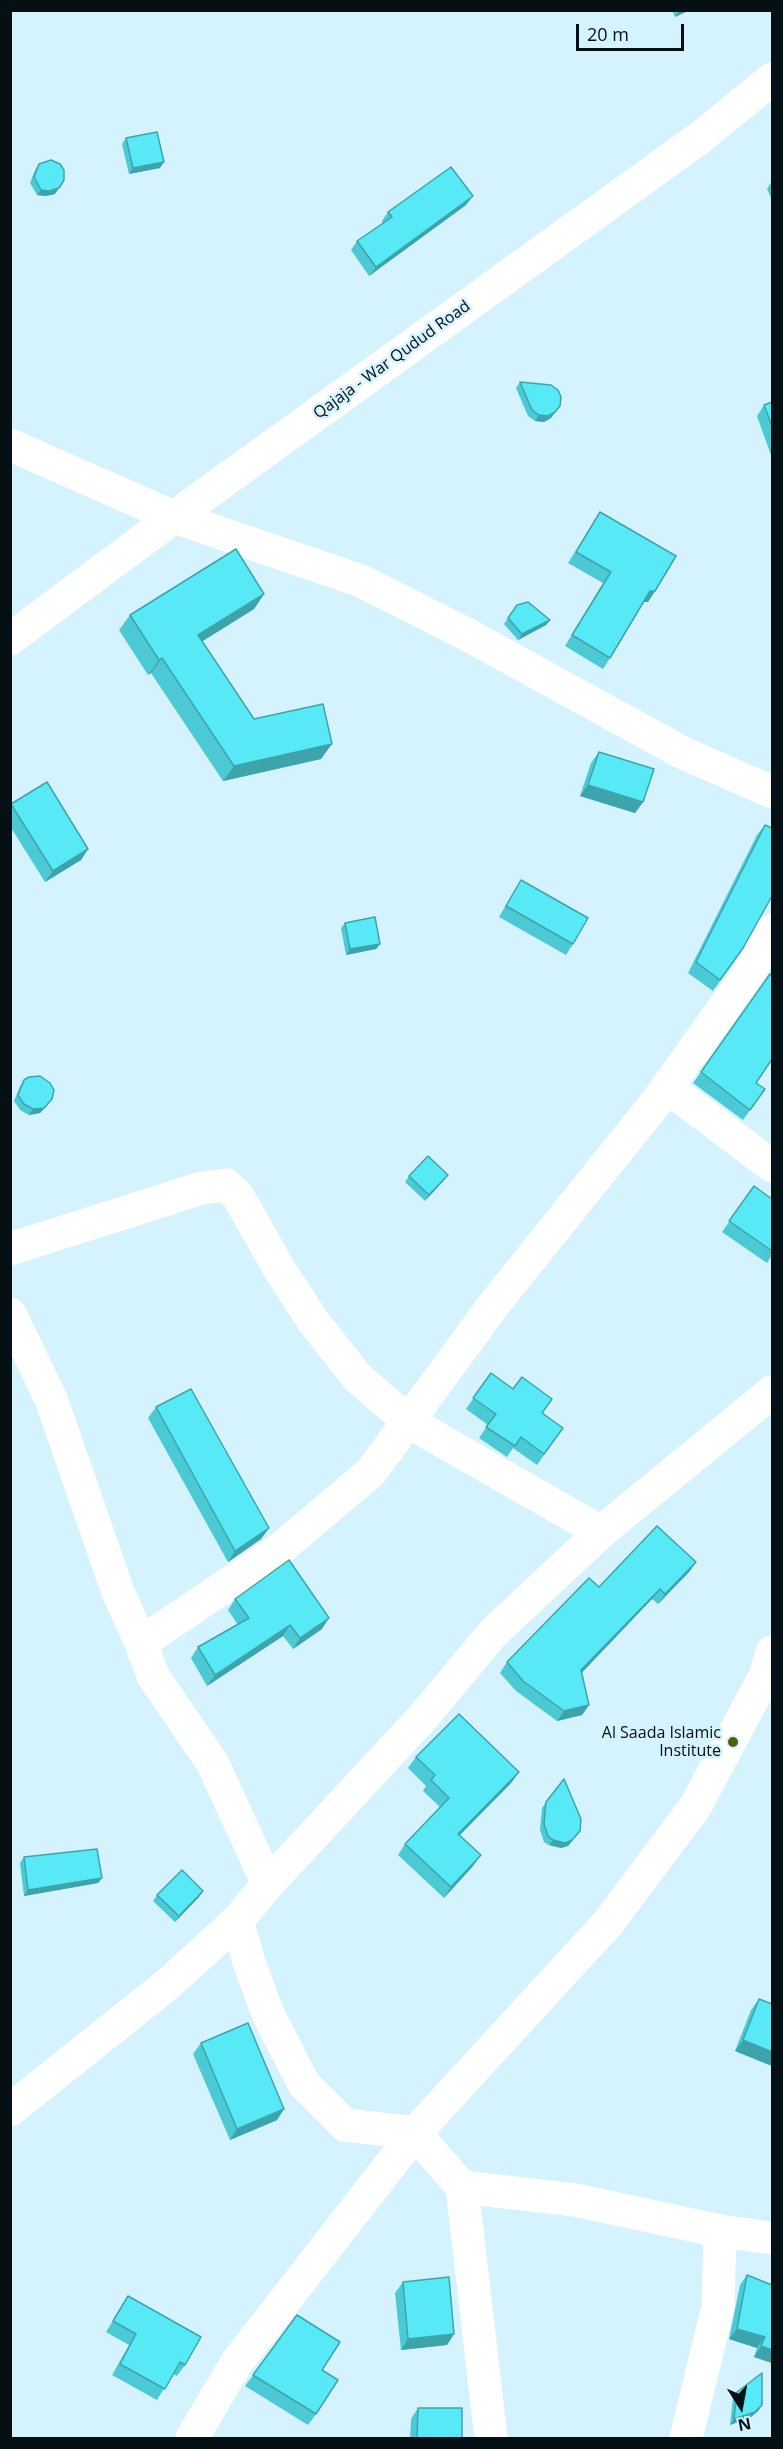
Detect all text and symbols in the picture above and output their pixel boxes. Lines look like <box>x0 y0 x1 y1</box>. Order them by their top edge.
scale bar <box>579 12 687 50</box>
text: 20 m <box>587 22 629 46</box>
street label: Qajaja - War Qudud Road <box>310 297 474 423</box>
place label: Al Saada Islamic Institute <box>602 1723 721 1761</box>
marker: Al Saada Islamic Institute <box>726 1735 740 1749</box>
north arrow <box>711 2377 771 2437</box>
text: N <box>736 2413 753 2437</box>

